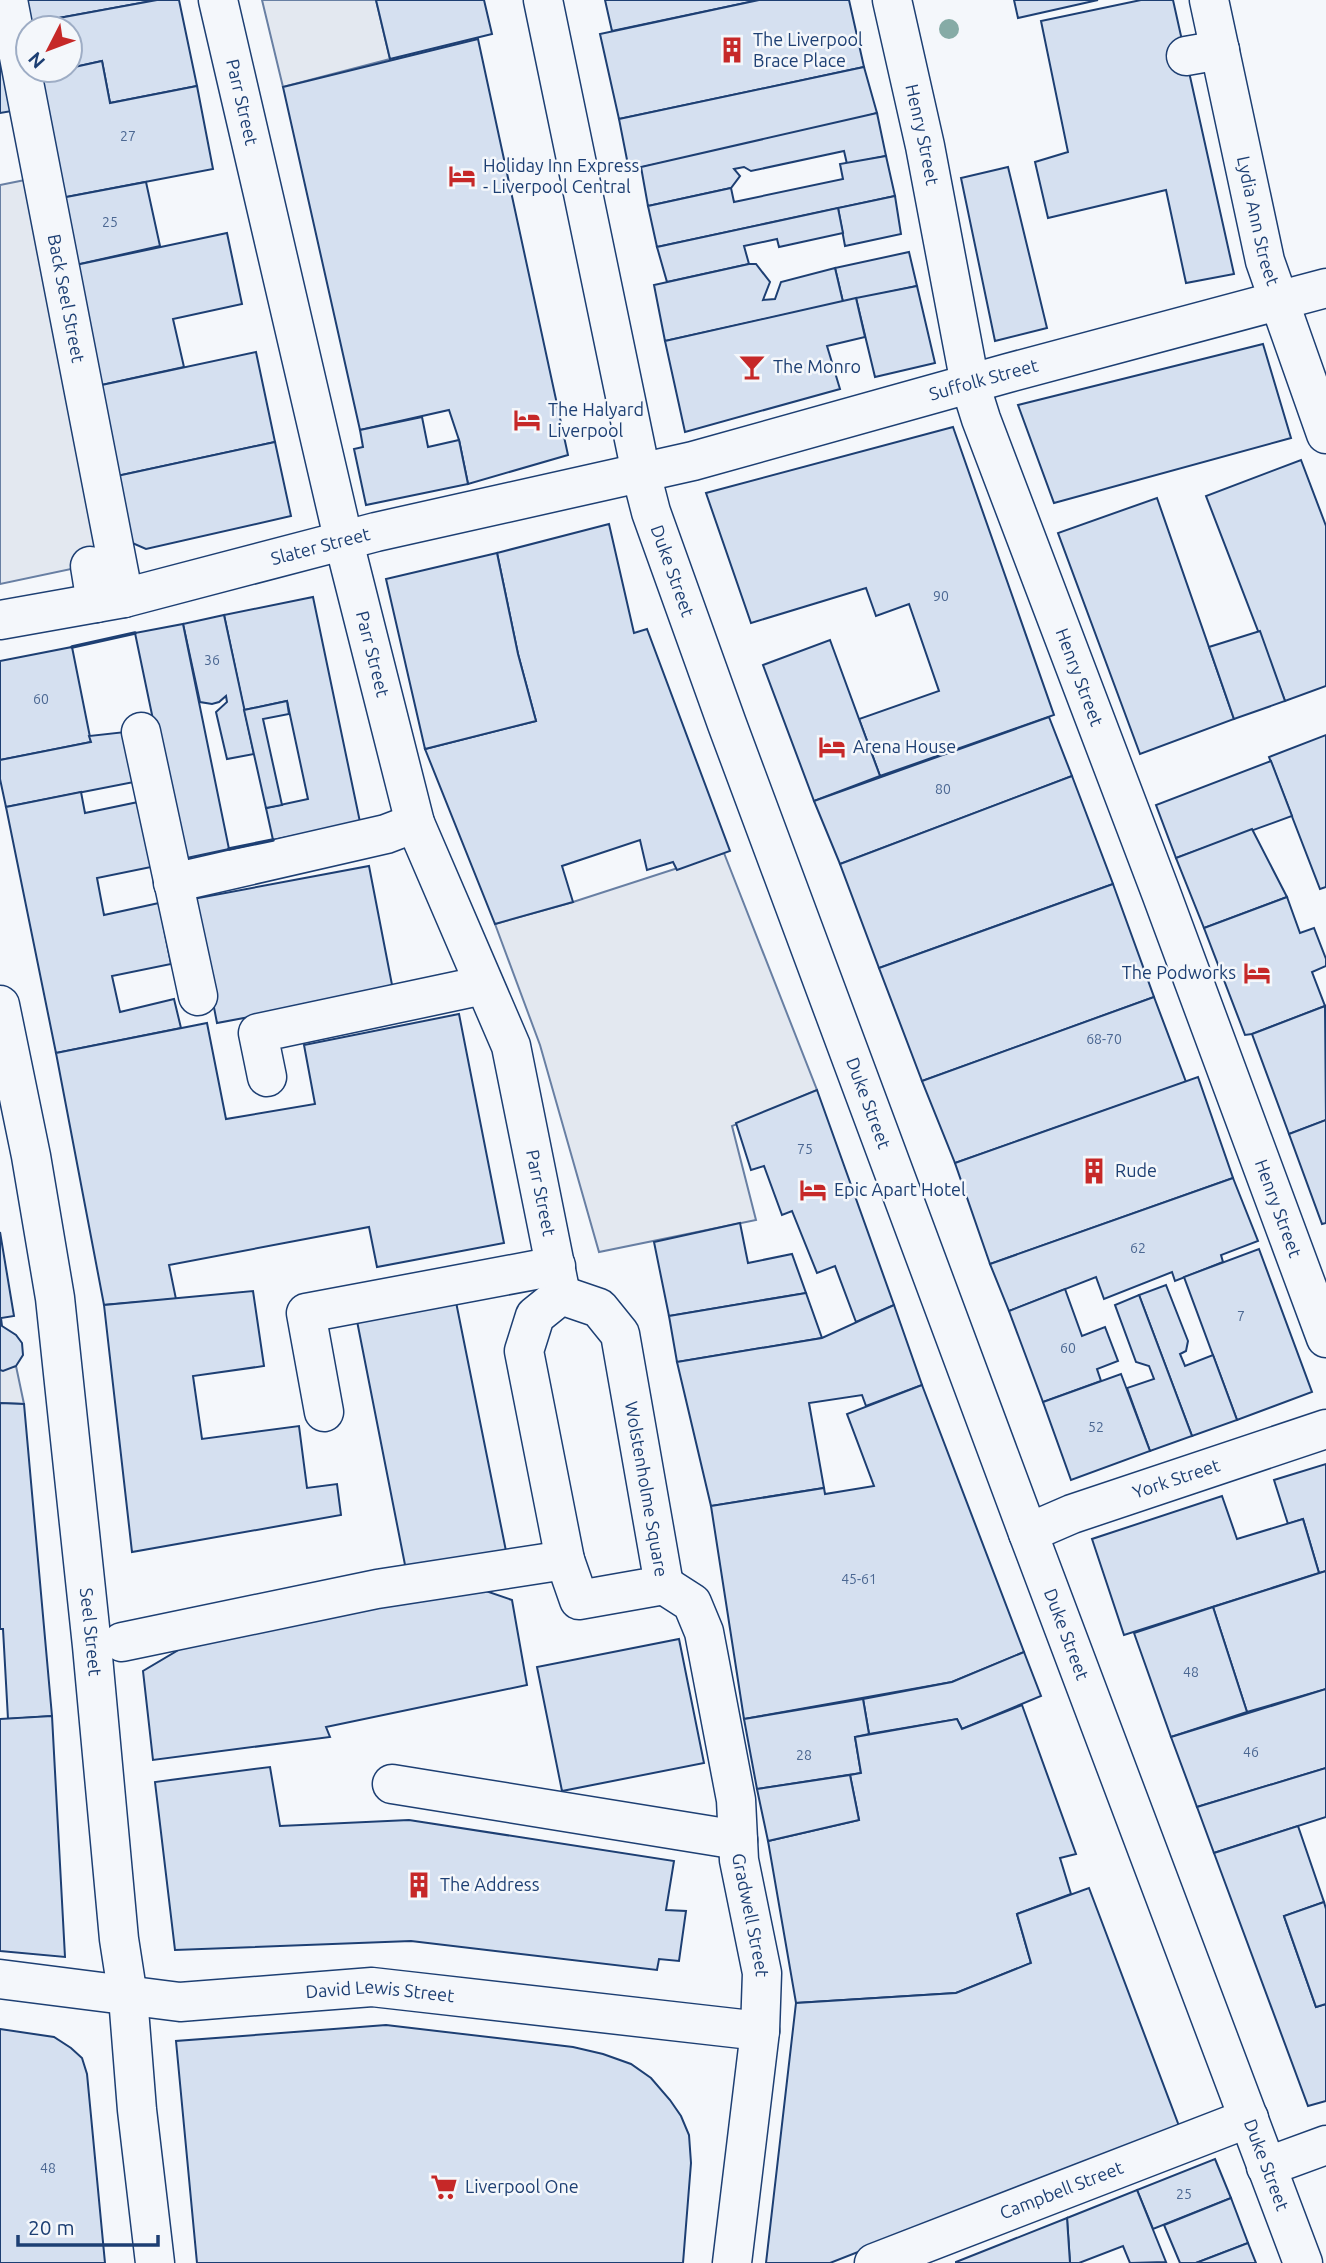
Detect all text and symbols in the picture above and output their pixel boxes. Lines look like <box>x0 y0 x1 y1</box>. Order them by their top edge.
north arrow <box>14 14 84 84</box>
place label: The Liverpool Brace Place <box>753 29 863 70</box>
building icon: The Liverpool Brace Place <box>717 35 747 65</box>
text: N <box>23 48 49 73</box>
street label: Parr Street <box>223 57 262 147</box>
street label: Henry Street <box>902 82 943 187</box>
house number: 27 <box>120 128 136 144</box>
street label: Lydia Ann Street <box>1234 154 1284 288</box>
place label: Holiday Inn Express - Liverpool Central <box>483 155 639 196</box>
hotel icon: Holiday Inn Express - Liverpool Central <box>447 161 477 191</box>
house number: 25 <box>102 214 118 230</box>
street label: Back Seel Street <box>45 232 89 364</box>
bar icon: The Monro <box>737 352 767 382</box>
street label: Suffolk Street <box>927 354 1040 404</box>
place label: The Monro <box>773 356 861 376</box>
place label: The Halyard Liverpool <box>548 399 644 440</box>
hotel icon: The Halyard Liverpool <box>512 405 542 435</box>
street label: Duke Street <box>647 522 699 619</box>
street label: Slater Street <box>268 523 372 568</box>
house number: 90 <box>933 588 949 604</box>
street label: Parr Street <box>353 609 394 699</box>
street label: Henry Street <box>1052 625 1108 729</box>
house number: 36 <box>204 652 220 668</box>
house number: 60 <box>33 691 49 707</box>
hotel icon: Arena House <box>817 732 847 762</box>
place label: Arena House <box>853 736 956 756</box>
house number: 80 <box>935 781 951 797</box>
hotel icon: The Podworks <box>1242 958 1272 988</box>
place label: The Podworks <box>1122 962 1236 982</box>
house number: 68-70 <box>1086 1031 1122 1047</box>
street label: Duke Street <box>843 1054 895 1151</box>
house number: 75 <box>797 1141 813 1157</box>
street label: Parr Street <box>523 1148 560 1238</box>
building icon: Rude <box>1079 1156 1109 1186</box>
street label: Henry Street <box>1252 1156 1306 1260</box>
place label: Rude <box>1115 1160 1157 1180</box>
hotel icon: Epic Apart Hotel <box>798 1175 828 1205</box>
place label: Epic Apart Hotel <box>834 1179 966 1199</box>
house number: 62 <box>1130 1240 1146 1256</box>
house number: 7 <box>1237 1308 1245 1324</box>
house number: 60 <box>1060 1340 1076 1356</box>
street label: Wolstenholme Square <box>622 1399 672 1578</box>
house number: 52 <box>1088 1419 1104 1435</box>
street label: York Street <box>1130 1454 1222 1502</box>
house number: 45-61 <box>841 1571 877 1587</box>
street label: Duke Street <box>1041 1585 1093 1683</box>
street label: Seel Street <box>77 1587 106 1677</box>
house number: 48 <box>1183 1664 1199 1680</box>
house number: 46 <box>1243 1744 1259 1760</box>
house number: 28 <box>796 1747 812 1763</box>
street label: Gradwell Street <box>730 1853 773 1977</box>
building icon: The Address <box>404 1870 434 1900</box>
place label: The Address <box>440 1874 540 1894</box>
street label: David Lewis Street <box>305 1976 455 2005</box>
street label: Duke Street <box>1241 2116 1293 2213</box>
street label: Campbell Street <box>997 2157 1126 2222</box>
house number: 48 <box>40 2160 56 2176</box>
supermarket icon: Liverpool One <box>429 2172 459 2202</box>
place label: Liverpool One <box>465 2176 579 2196</box>
house number: 25 <box>1176 2186 1192 2202</box>
scale bar <box>18 2204 158 2248</box>
text: 20 m <box>28 2215 75 2239</box>

